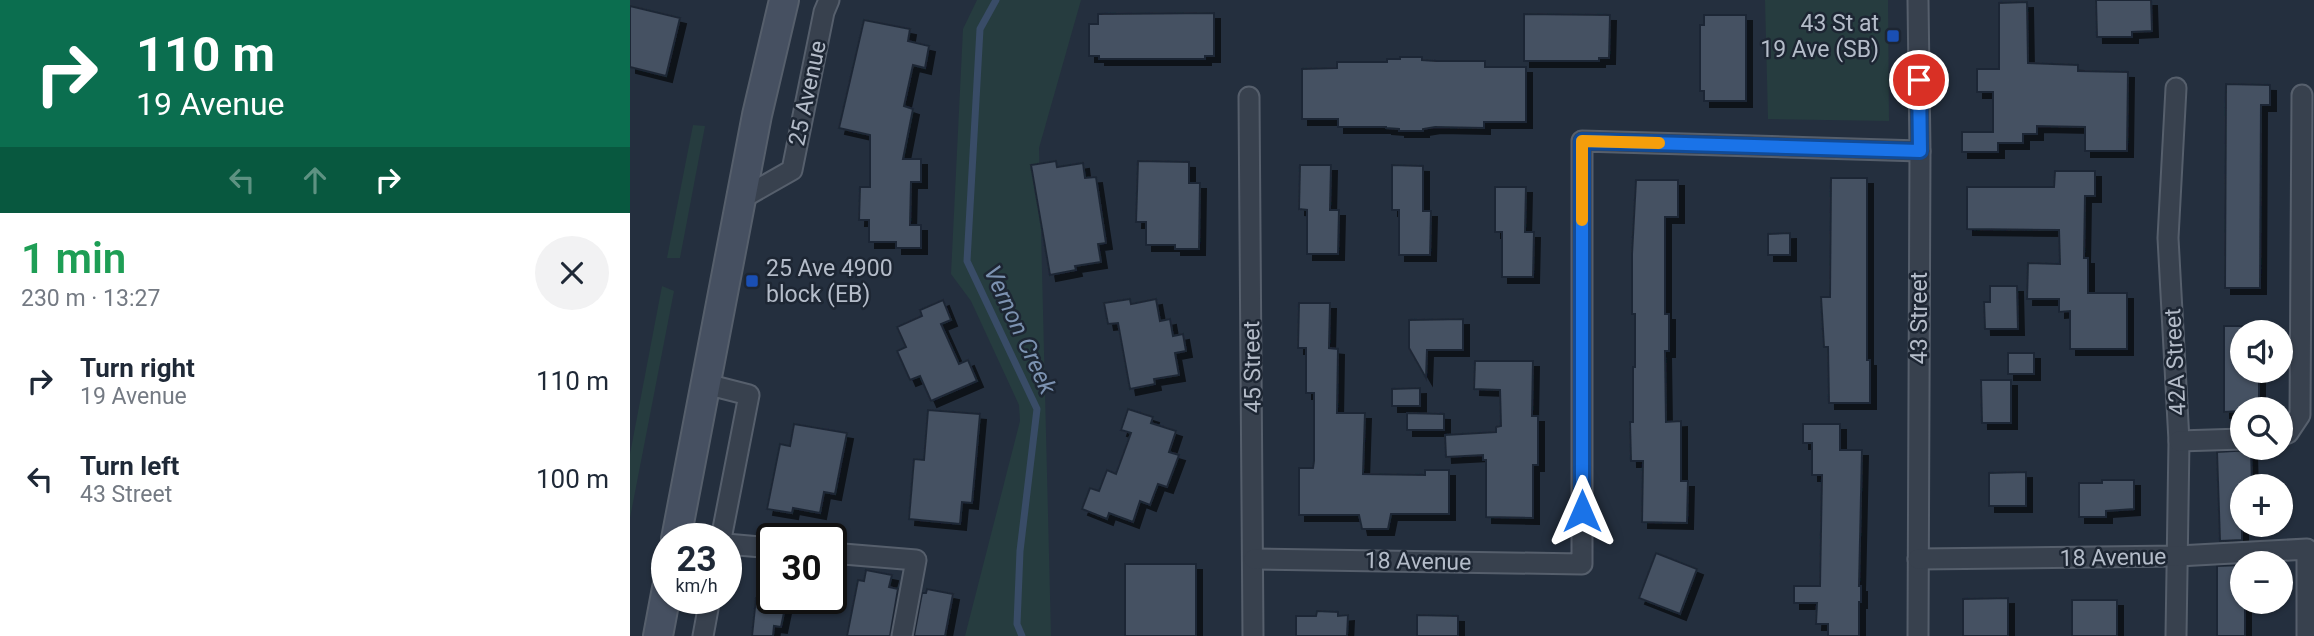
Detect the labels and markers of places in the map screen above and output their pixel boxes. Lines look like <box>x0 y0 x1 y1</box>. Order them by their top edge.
place label: 43 St at 19 Ave (SB) <box>1760 10 1879 63</box>
marker: 43 St at 19 Ave (SB) <box>1885 28 1901 44</box>
pin <box>1889 50 1949 110</box>
place label: 25 Ave 4900 block (EB) <box>766 255 893 308</box>
marker: 25 Ave 4900 block (EB) <box>744 273 760 289</box>

